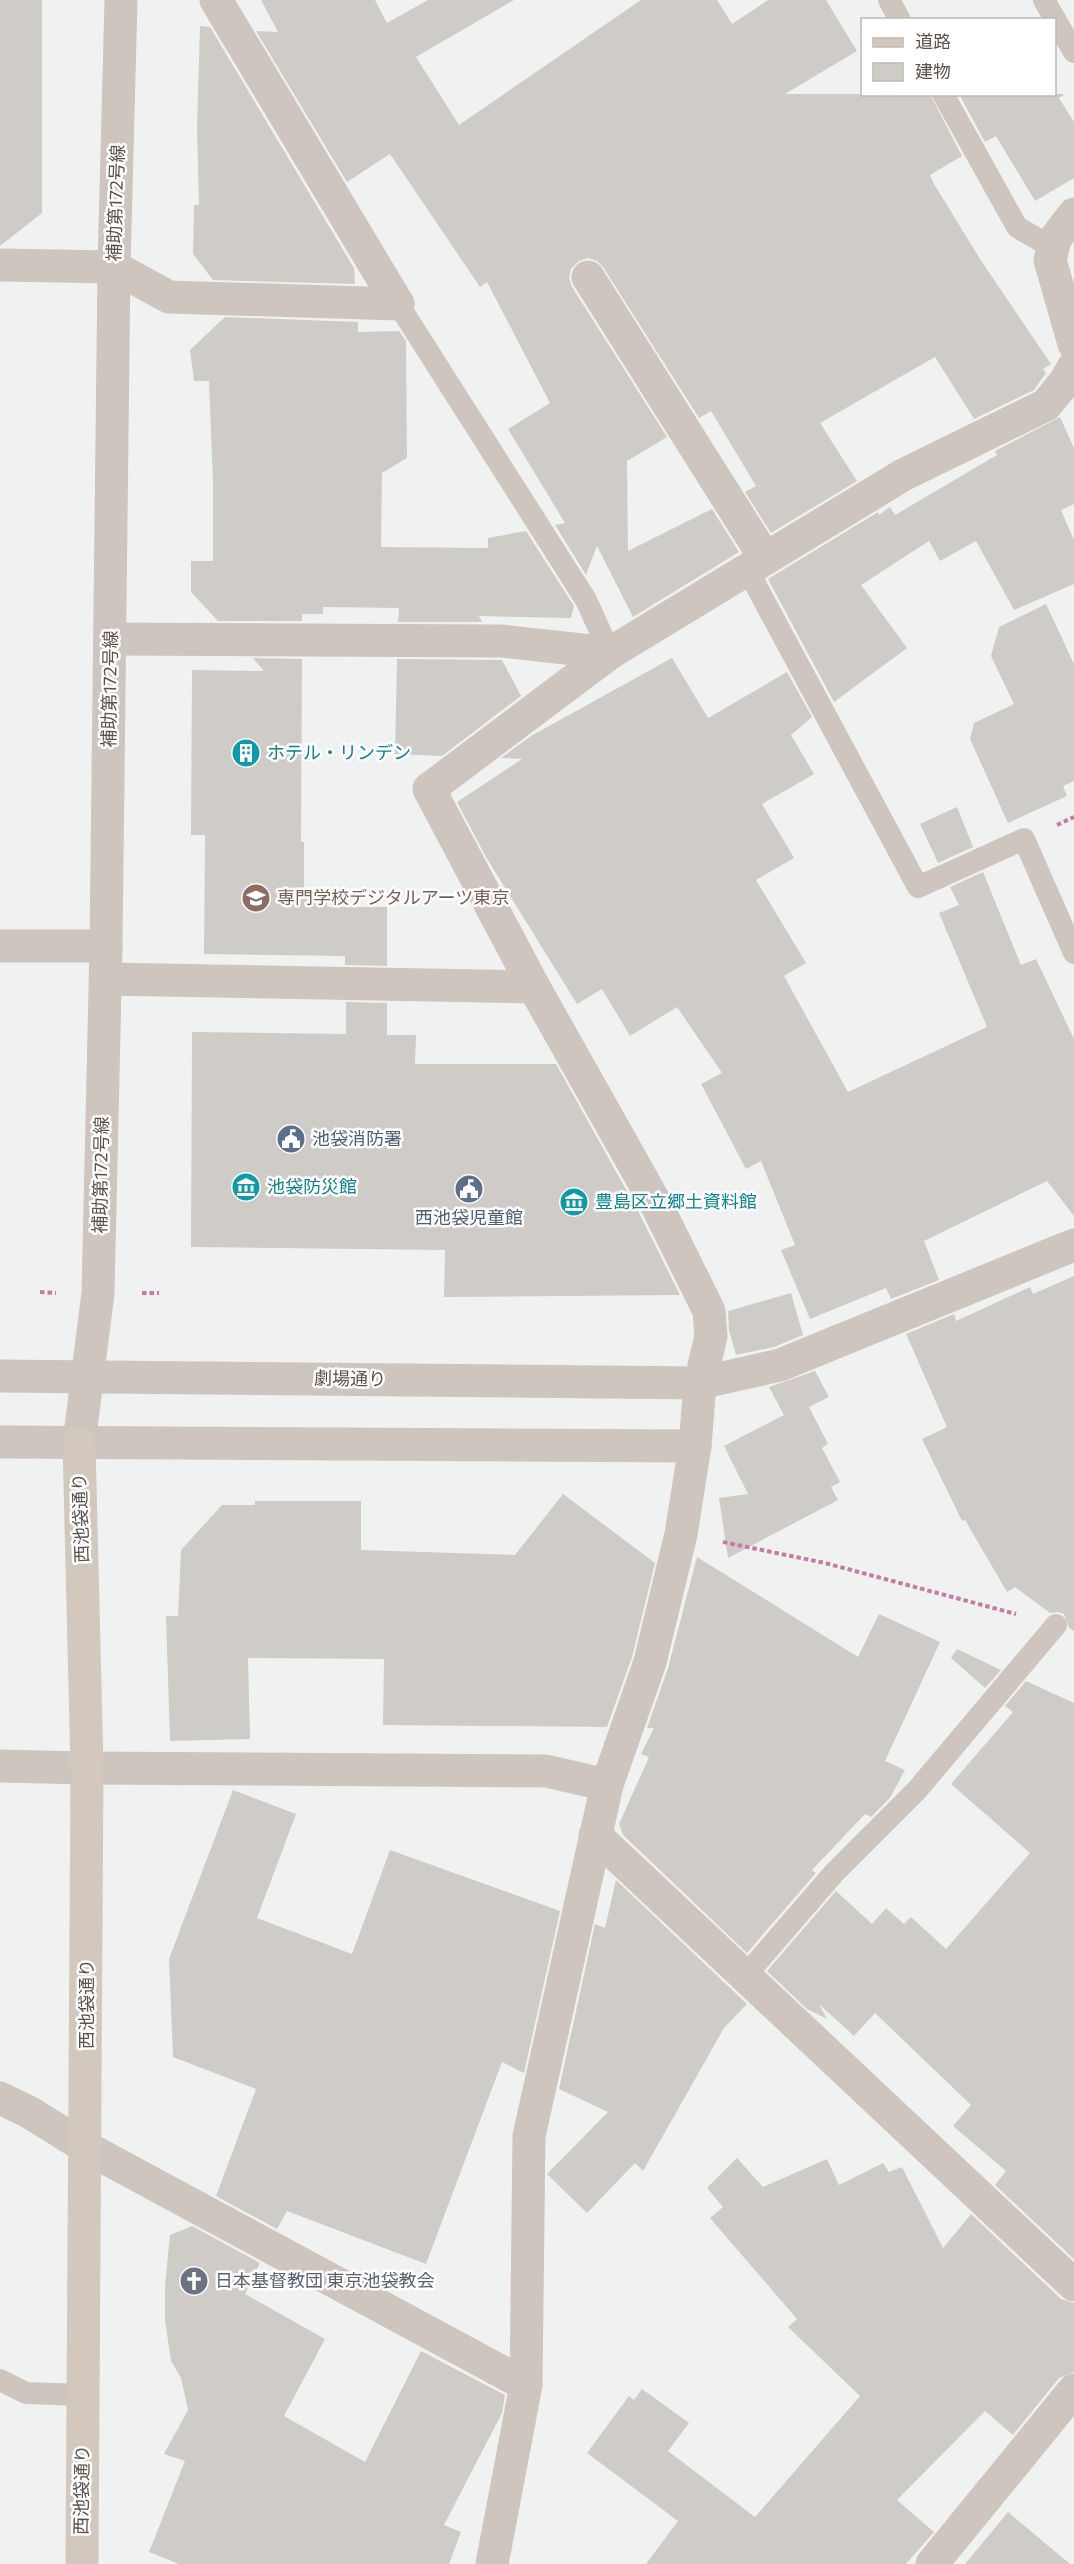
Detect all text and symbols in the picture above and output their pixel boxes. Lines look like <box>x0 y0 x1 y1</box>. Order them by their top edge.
legend <box>861 18 1056 96</box>
text: 道路 <box>915 30 951 52</box>
text: 建物 <box>915 60 951 82</box>
street label: 補助第172号線 <box>102 144 128 262</box>
street label: 補助第172号線 <box>97 630 121 748</box>
building icon: ホテル・リンデン <box>230 737 262 769</box>
place label: ホテル・リンデン <box>267 741 411 763</box>
school or university icon: 専門学校デジタルアーツ東京 <box>240 882 272 914</box>
place label: 専門学校デジタルアーツ東京 <box>277 886 509 908</box>
street label: 補助第172号線 <box>88 1116 112 1234</box>
public building icon: 池袋消防署 <box>275 1123 307 1155</box>
place label: 池袋消防署 <box>312 1127 402 1149</box>
museum icon: 池袋防災館 <box>230 1171 262 1203</box>
public building icon: 西池袋児童館 <box>453 1173 485 1205</box>
place label: 池袋防災館 <box>267 1175 357 1197</box>
museum icon: 豊島区立郷土資料館 <box>558 1186 590 1218</box>
place label: 豊島区立郷土資料館 <box>595 1190 757 1212</box>
place label: 西池袋児童館 <box>415 1206 523 1228</box>
street label: 劇場通り <box>314 1366 386 1390</box>
street label: 西池袋通り <box>67 1473 93 1563</box>
street label: 西池袋通り <box>75 1959 97 2049</box>
church icon: 日本基督教団 東京池袋教会 <box>178 2265 210 2297</box>
place label: 日本基督教団 東京池袋教会 <box>215 2269 434 2291</box>
street label: 西池袋通り <box>69 2445 93 2535</box>

